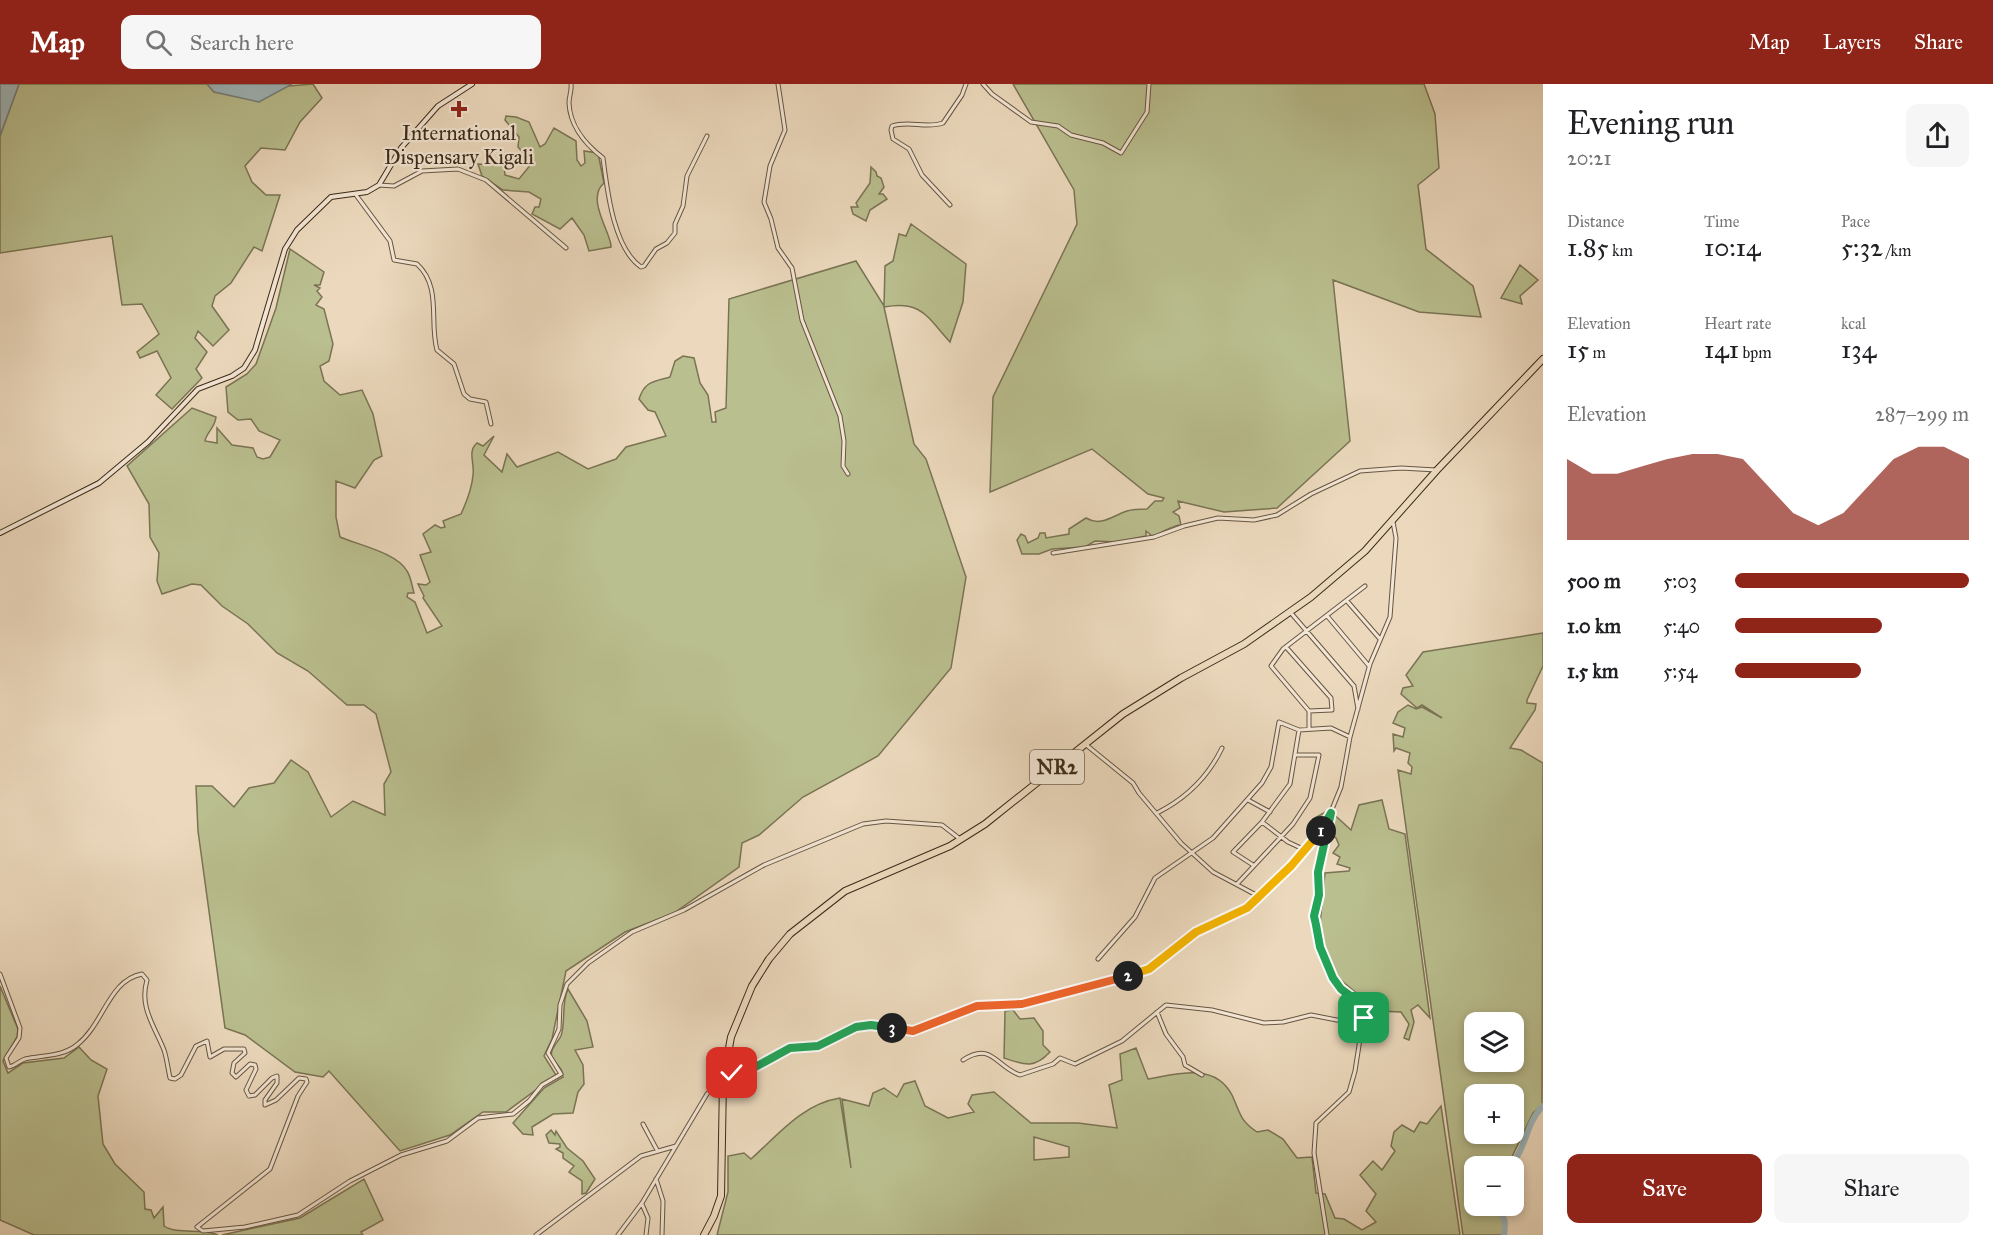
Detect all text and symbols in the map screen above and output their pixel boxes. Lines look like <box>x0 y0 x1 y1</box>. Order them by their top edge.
search box <box>121 15 541 69</box>
text: Map <box>30 25 85 60</box>
icon: search <box>142 26 175 59</box>
text: Search here <box>190 29 294 56</box>
text: Map <box>1749 29 1790 55</box>
text: Layers <box>1823 29 1881 55</box>
text: Share <box>1914 29 1963 55</box>
marker: International Dispensary Kigali <box>450 100 468 118</box>
text: Evening run <box>1567 103 1734 143</box>
button: share <box>1906 104 1969 167</box>
place label: International Dispensary Kigali <box>384 120 534 170</box>
text: 20:21 <box>1567 146 1611 170</box>
text: Distance <box>1567 212 1624 231</box>
text: Time <box>1704 212 1739 231</box>
text: Pace <box>1841 212 1870 231</box>
text: 1.85 <box>1567 231 1609 263</box>
text: 10:14 <box>1704 231 1761 263</box>
text: 5:32 <box>1841 231 1883 263</box>
text: km <box>1609 241 1633 260</box>
text: /km <box>1883 241 1911 260</box>
text: Elevation <box>1567 314 1631 333</box>
text: Heart rate <box>1704 314 1771 333</box>
text: kcal <box>1841 314 1866 333</box>
text: 15 <box>1567 333 1589 365</box>
text: 141 <box>1704 333 1739 365</box>
text: 134 <box>1841 333 1876 365</box>
text: m <box>1589 343 1606 362</box>
text: bpm <box>1739 343 1772 362</box>
text: Elevation <box>1567 402 1646 426</box>
text: 287–299 m <box>1875 402 1969 426</box>
text: 500 m <box>1567 569 1621 593</box>
text: 5:03 <box>1663 569 1697 593</box>
text: 1.0 km <box>1567 614 1621 638</box>
text: 5:40 <box>1663 614 1700 638</box>
text: 1.5 km <box>1567 659 1618 683</box>
text: 5:54 <box>1663 659 1697 683</box>
road number: NR2 <box>1030 750 1084 784</box>
pin: 1 <box>1306 816 1336 846</box>
text: 1 <box>1318 821 1324 840</box>
pin: 2 <box>1113 961 1143 991</box>
text: 2 <box>1124 966 1132 985</box>
pin <box>1338 992 1389 1043</box>
icon: arrive <box>1347 1001 1380 1034</box>
map controls <box>1464 1012 1524 1216</box>
button: layers <box>1464 1012 1524 1072</box>
pin: 3 <box>877 1013 907 1043</box>
text: 3 <box>889 1018 895 1037</box>
pin <box>706 1047 757 1098</box>
icon: check <box>715 1056 748 1089</box>
button: + <box>1464 1084 1524 1144</box>
button: Save <box>1567 1154 1762 1223</box>
button: Share <box>1774 1154 1969 1223</box>
button: − <box>1464 1156 1524 1216</box>

